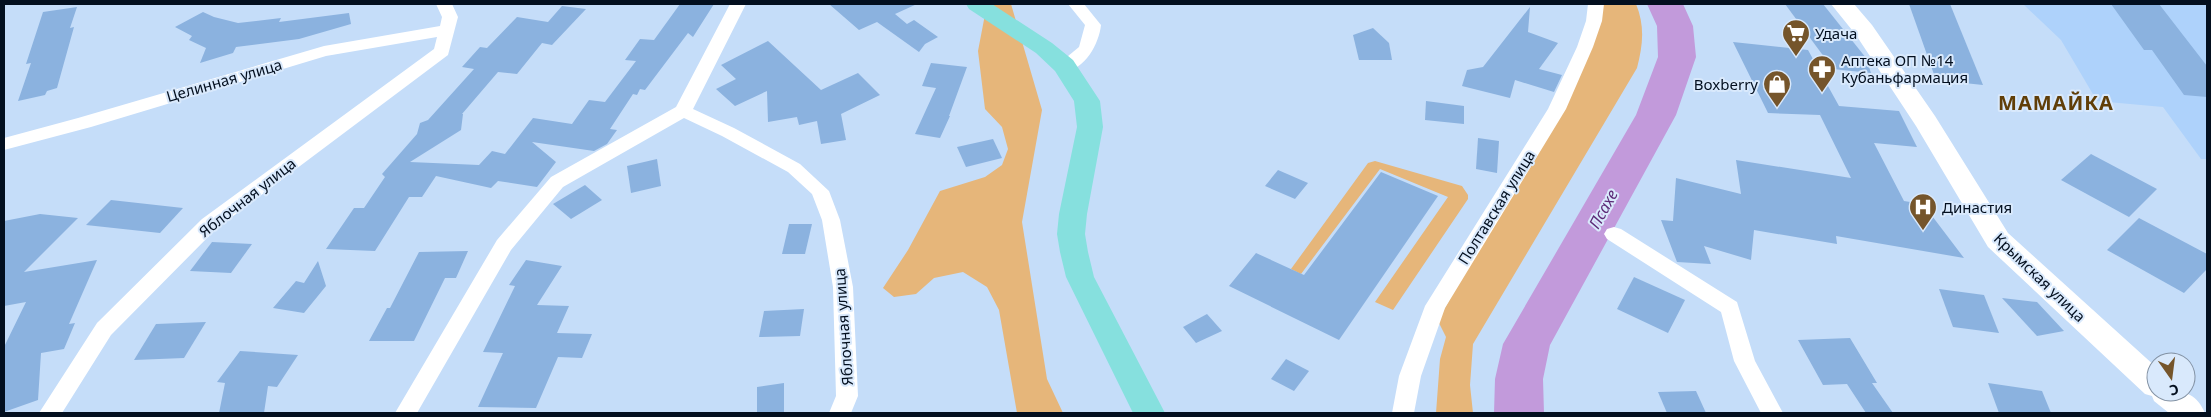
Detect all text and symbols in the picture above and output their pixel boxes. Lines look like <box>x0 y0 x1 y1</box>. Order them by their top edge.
supermarket icon: Удача <box>1781 18 1811 57</box>
place label: Удача <box>1815 23 1857 43</box>
place label: Аптека ОП №14 Кубаньфармация <box>1841 50 1968 87</box>
street label: Целинная улица <box>164 54 284 106</box>
pharmacy icon: Аптека ОП №14 Кубаньфармация <box>1807 54 1837 93</box>
shop icon: Boxberry <box>1762 69 1792 108</box>
place label: Boxberry <box>1694 74 1758 94</box>
district label: МАМАЙКА <box>1998 89 2114 116</box>
street label: Полтавская улица <box>1453 146 1539 268</box>
street label: Яблочная улица <box>195 153 299 241</box>
water label: Псахе <box>1583 185 1623 233</box>
hospital icon: Династия <box>1908 192 1938 231</box>
place label: Династия <box>1942 197 2012 217</box>
street label: Крымская улица <box>1990 228 2090 326</box>
street label: Яблочная улица <box>829 268 857 386</box>
north arrow <box>2146 352 2196 402</box>
text: С <box>2168 380 2181 400</box>

